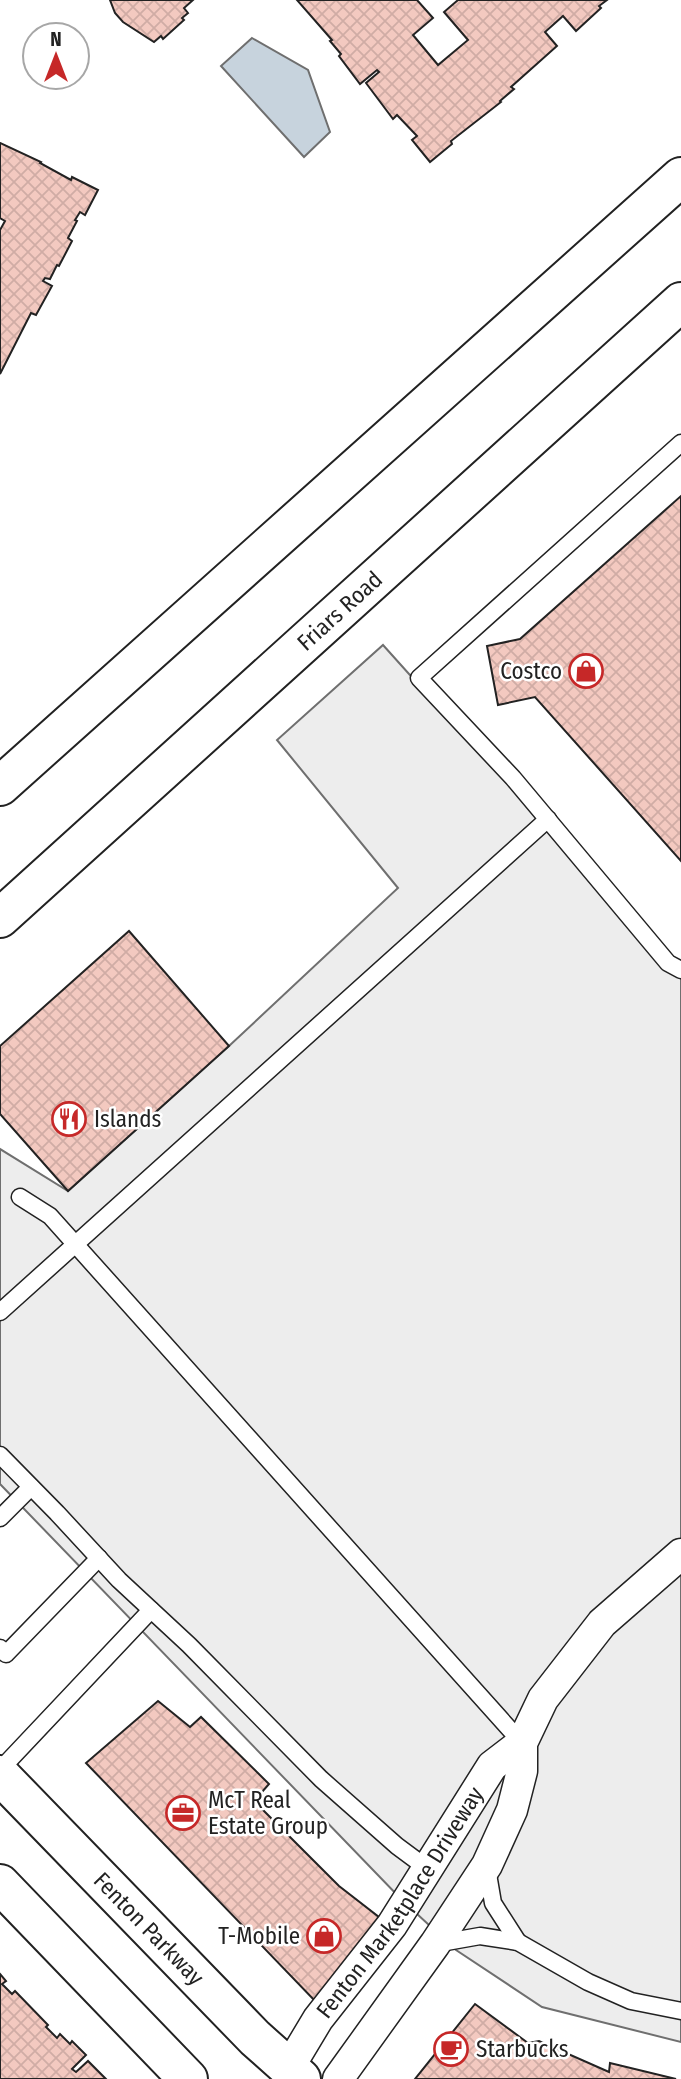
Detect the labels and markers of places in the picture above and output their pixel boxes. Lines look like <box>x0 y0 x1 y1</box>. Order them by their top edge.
shop icon: Costco <box>567 652 605 690</box>
place label: Costco <box>500 657 562 685</box>
restaurant icon: Islands <box>50 1100 88 1138</box>
place label: Islands <box>94 1105 162 1133</box>
place label: McT Real Estate Group <box>208 1786 328 1840</box>
office icon: McT Real Estate Group <box>164 1794 202 1832</box>
shop icon: T-Mobile <box>305 1917 343 1955</box>
place label: T-Mobile <box>218 1922 300 1950</box>
cafe icon: Starbucks <box>432 2030 470 2068</box>
place label: Starbucks <box>476 2035 569 2063</box>

